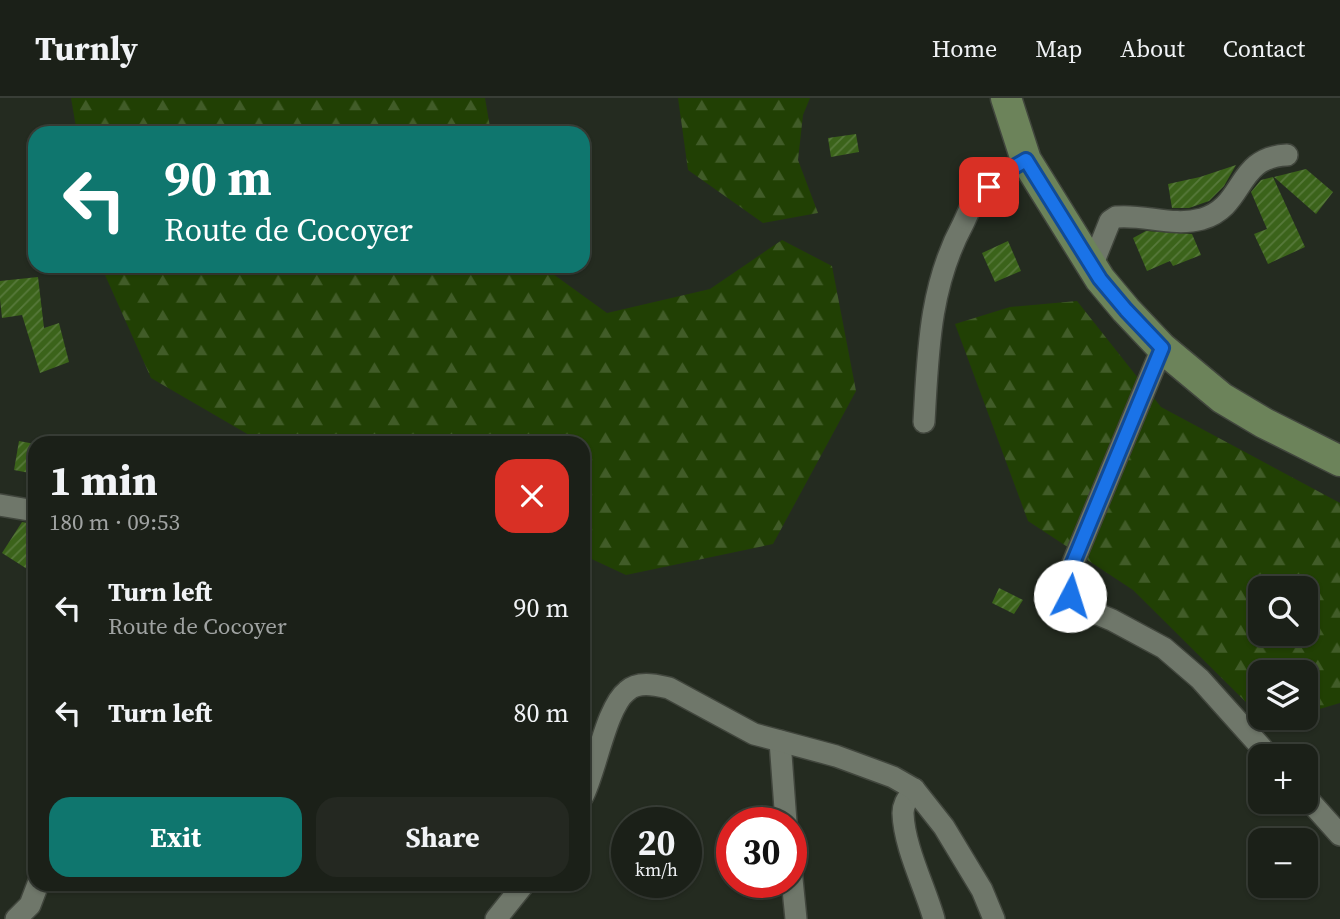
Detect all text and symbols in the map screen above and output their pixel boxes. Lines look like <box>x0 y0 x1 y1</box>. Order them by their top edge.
text: Turnly <box>35 26 138 71</box>
text: Home <box>932 32 997 65</box>
text: Map <box>1035 32 1082 65</box>
text: About <box>1120 32 1185 65</box>
text: Contact <box>1223 32 1305 65</box>
text: 90 m <box>164 144 272 211</box>
icon: left <box>49 154 140 245</box>
pin <box>959 157 1019 217</box>
icon: arrive <box>970 168 1008 206</box>
text: Route de Cocoyer <box>164 208 413 252</box>
text: 1 min <box>49 451 158 509</box>
button: close <box>495 459 569 533</box>
text: 180 m · 09:53 <box>49 506 180 538</box>
position arrow <box>1033 559 1107 633</box>
text: Turn left <box>108 574 212 610</box>
map controls <box>1248 576 1318 898</box>
button: search <box>1248 576 1318 646</box>
icon: left <box>49 589 87 627</box>
text: 90 m <box>514 590 569 626</box>
text: Route de Cocoyer <box>108 610 287 642</box>
button: layers <box>1248 660 1318 730</box>
icon: left <box>49 694 87 732</box>
text: Turn left <box>108 695 212 731</box>
text: 80 m <box>514 695 569 731</box>
button: + <box>1248 744 1318 814</box>
button: Exit <box>49 797 302 877</box>
button: Share <box>316 797 569 877</box>
speed limit sign: 30 <box>716 807 807 898</box>
text: 20 <box>638 819 675 867</box>
button: − <box>1248 828 1318 898</box>
text: km/h <box>635 857 678 882</box>

